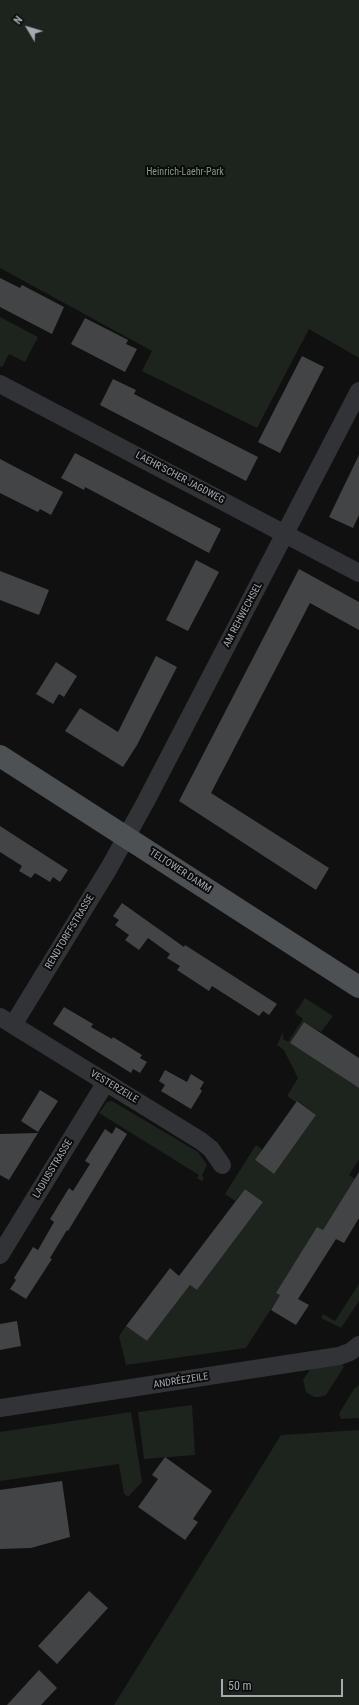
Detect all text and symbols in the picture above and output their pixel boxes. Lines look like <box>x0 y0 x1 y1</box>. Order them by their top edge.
north arrow <box>8 8 48 48</box>
text: N <box>11 14 25 27</box>
park label: Heinrich-Laehr-Park <box>146 166 224 178</box>
street label: LAEHR'SCHER JAGDWEG <box>133 449 227 507</box>
street label: AM REHWECHSEL <box>221 581 265 649</box>
street label: TELTOWER DAMM <box>147 847 213 895</box>
street label: RENDTORFFSTRASSE <box>43 893 97 971</box>
street label: VESTERZEILE <box>88 1068 140 1106</box>
street label: LADIUSSTRASSE <box>31 1137 75 1201</box>
street label: ANDRÉEZEILE <box>153 1371 209 1391</box>
scale bar <box>223 1671 345 1697</box>
text: 50 m <box>228 1679 252 1693</box>

